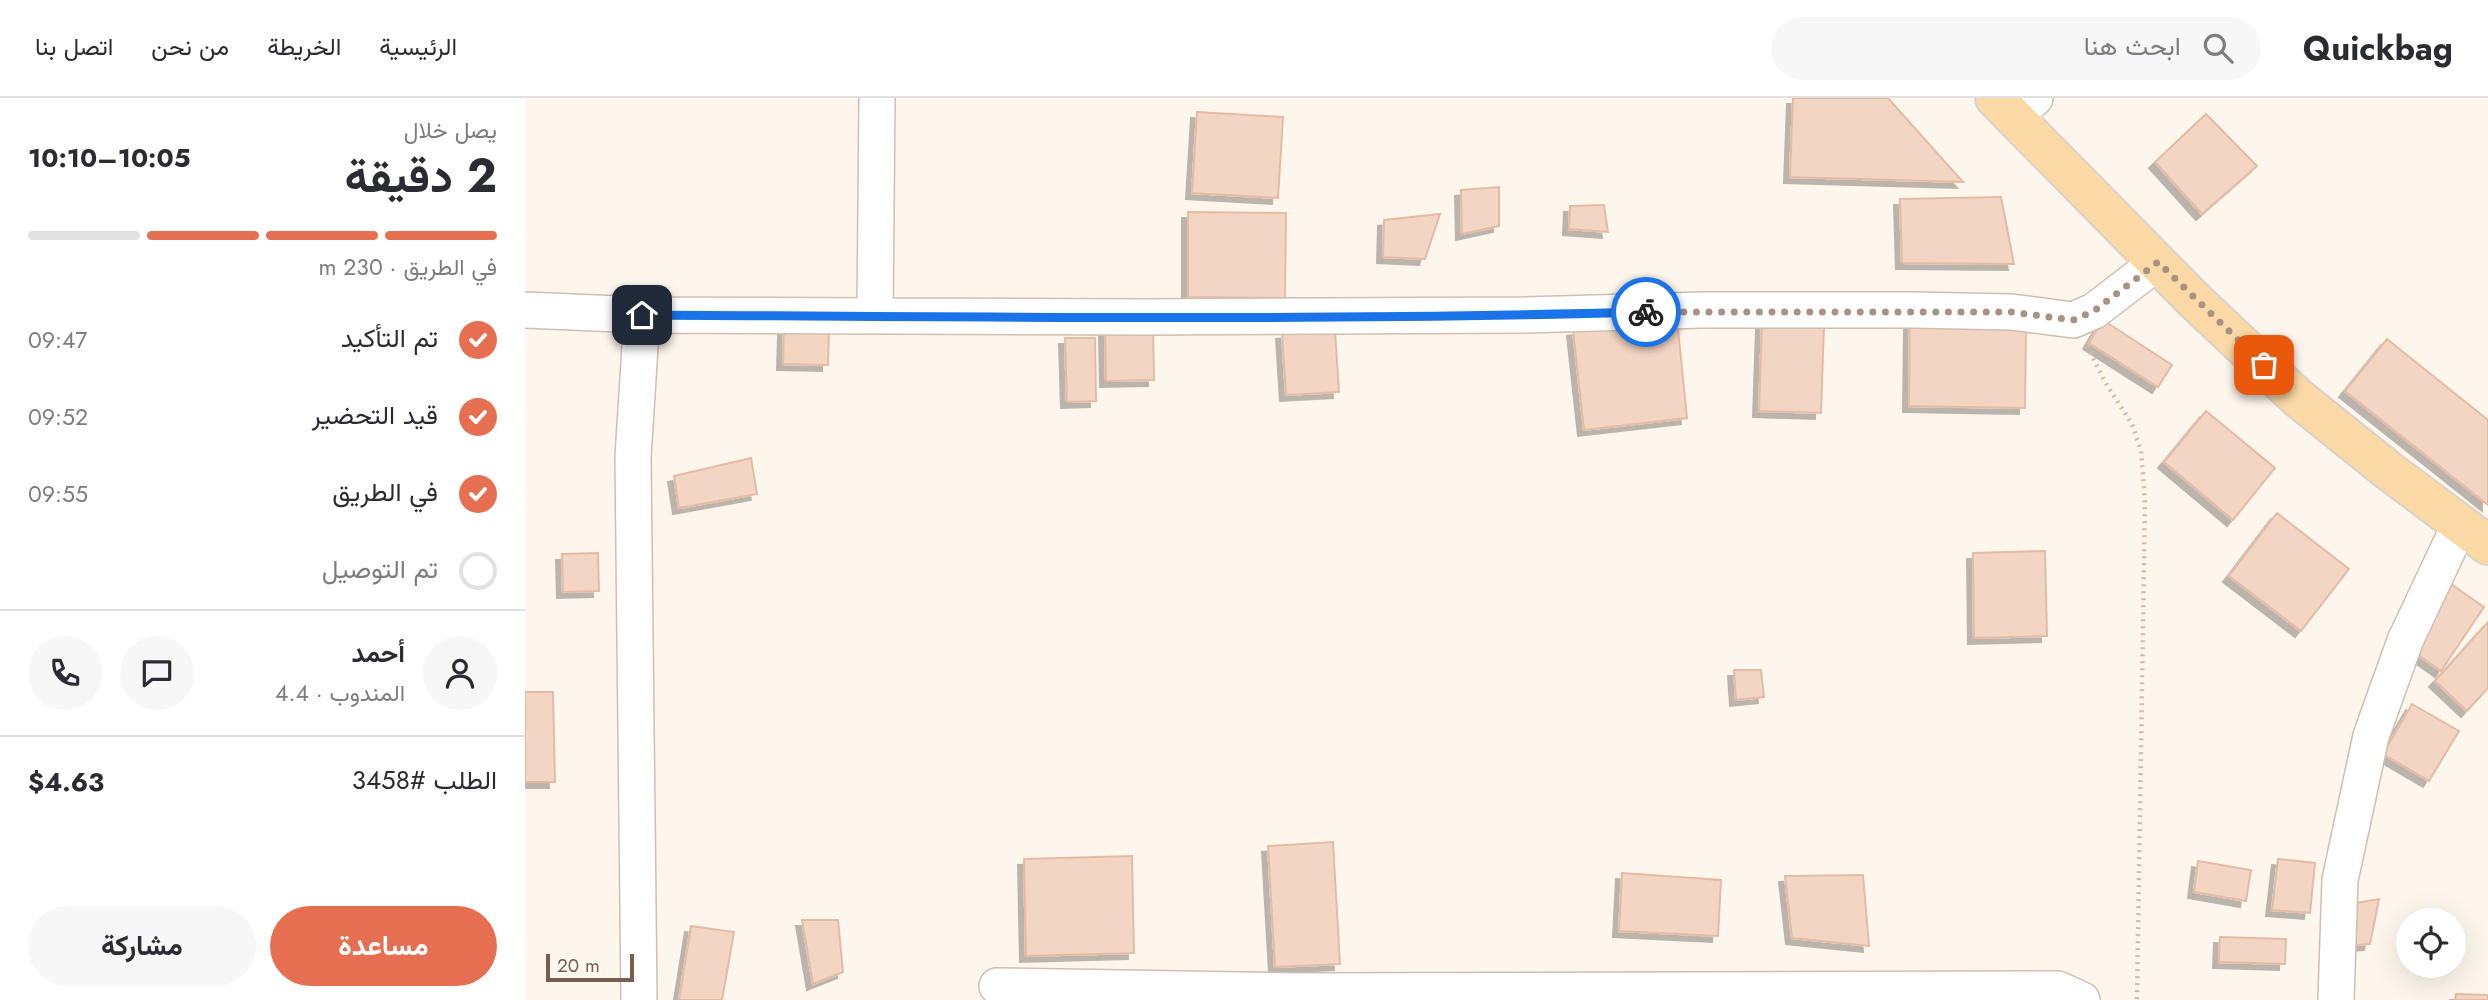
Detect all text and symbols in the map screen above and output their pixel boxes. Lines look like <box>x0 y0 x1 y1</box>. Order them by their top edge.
search box <box>1771 17 2261 80</box>
text: Quickbag <box>2303 25 2453 72</box>
text: ابحث هنا <box>2084 27 2181 65</box>
text: اتصل بنا <box>35 29 113 64</box>
text: من نحن <box>151 29 229 64</box>
text: الخريطة <box>267 29 341 64</box>
text: الرئيسية <box>379 29 457 64</box>
icon: search <box>2199 29 2237 67</box>
text: يصل خلال <box>404 113 497 147</box>
text: 10:05–10:10 <box>28 139 190 177</box>
text: 2 دقيقة <box>345 143 497 209</box>
text: في الطريق · 230 m <box>318 250 497 284</box>
courier <box>1611 277 1681 347</box>
pin <box>612 285 672 345</box>
icon: bike <box>1627 293 1665 331</box>
icon: home <box>623 296 661 334</box>
text: تم التأكيد <box>341 319 438 357</box>
icon: check <box>459 321 497 359</box>
text: 09:47 <box>28 323 87 357</box>
pin <box>2234 335 2294 395</box>
icon: bag <box>2245 346 2283 384</box>
text: قيد التحضير <box>312 396 438 434</box>
icon: check <box>459 398 497 436</box>
text: 09:52 <box>28 400 88 434</box>
text: في الطريق <box>332 473 438 511</box>
icon: check <box>459 475 497 513</box>
text: 09:55 <box>28 477 88 511</box>
text: تم التوصيل <box>322 550 438 588</box>
text: أحمد <box>352 634 405 672</box>
button: phone <box>28 636 102 710</box>
button: chat <box>120 636 194 710</box>
button: person <box>423 636 497 710</box>
text: المندوب · 4.4 <box>275 676 405 710</box>
text: الطلب #3458 <box>352 761 497 799</box>
text: $4.63 <box>28 763 104 801</box>
button: مشاركة <box>28 906 256 986</box>
button: مساعدة <box>270 906 497 986</box>
map controls <box>2396 908 2466 978</box>
button: locate <box>2396 908 2466 978</box>
scale bar <box>546 951 633 983</box>
text: 20 m <box>557 952 600 979</box>

